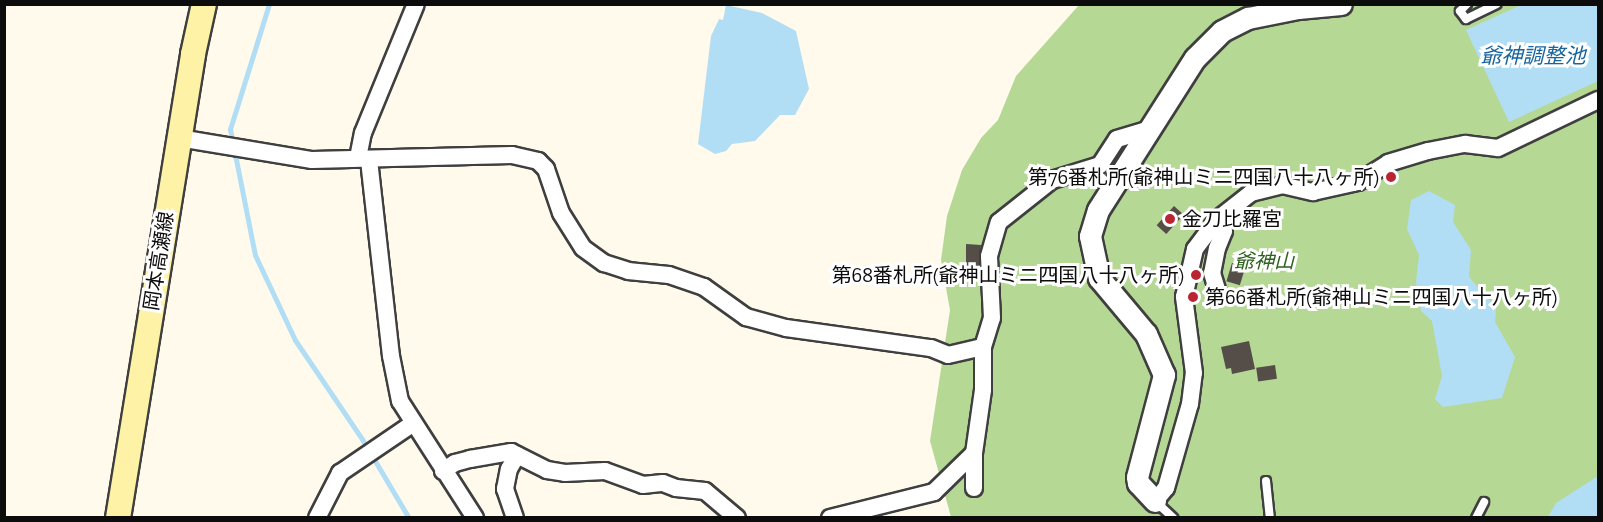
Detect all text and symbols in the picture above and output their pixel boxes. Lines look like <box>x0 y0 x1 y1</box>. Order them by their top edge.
water label: 爺神調整池 <box>1481 43 1585 69</box>
place label: 第76番札所(爺神山ミニ四国八十八ヶ所) <box>1028 165 1379 189</box>
marker: 第76番札所(爺神山ミニ四国八十八ヶ所) <box>1384 170 1398 184</box>
place label: 金刀比羅宮 <box>1182 207 1282 231</box>
street label: 岡本高瀬線 <box>139 210 179 312</box>
marker: 金刀比羅宮 <box>1163 212 1177 226</box>
park label: 爺神山 <box>1234 249 1294 273</box>
place label: 第68番札所(爺神山ミニ四国八十八ヶ所) <box>832 263 1184 287</box>
marker: 第68番札所(爺神山ミニ四国八十八ヶ所) <box>1189 268 1203 282</box>
place label: 第66番札所(爺神山ミニ四国八十八ヶ所) <box>1205 285 1557 309</box>
marker: 第66番札所(爺神山ミニ四国八十八ヶ所) <box>1186 290 1200 304</box>

